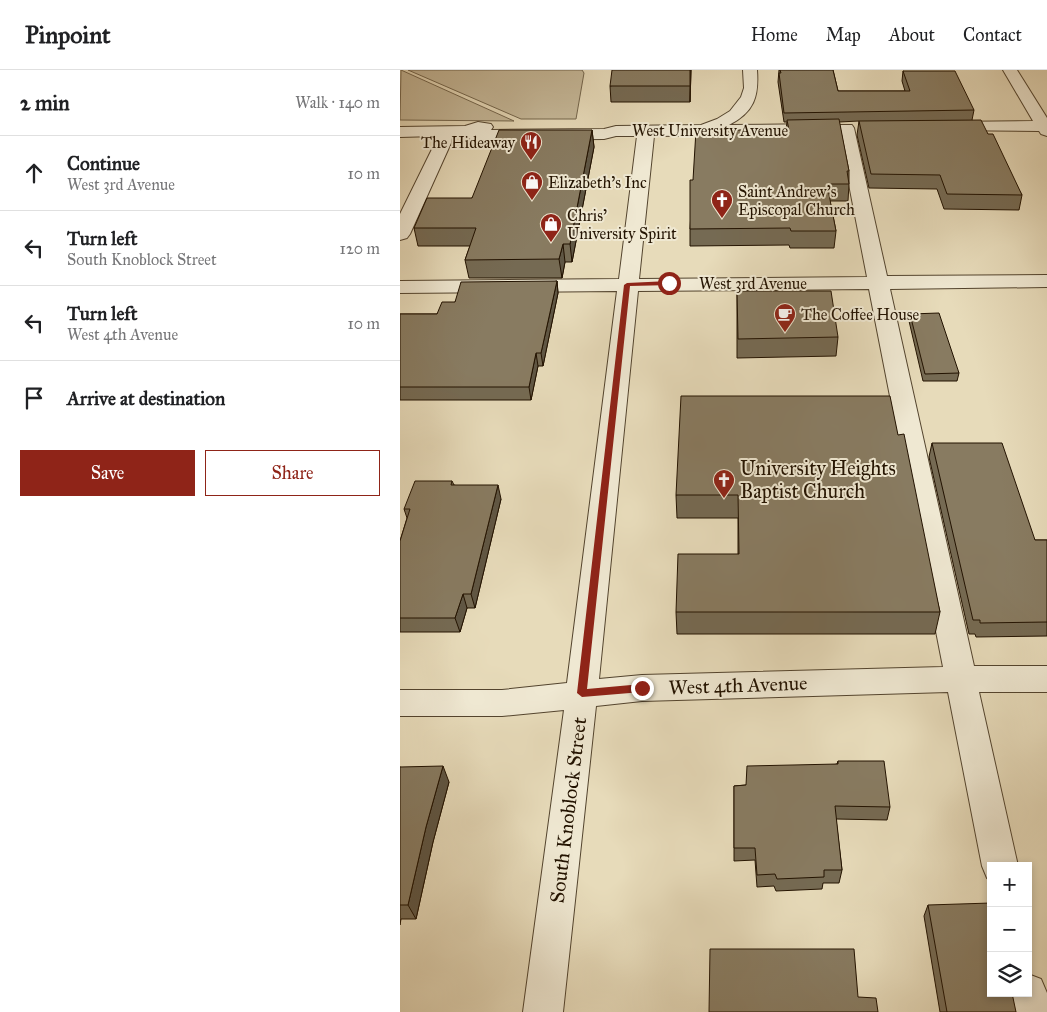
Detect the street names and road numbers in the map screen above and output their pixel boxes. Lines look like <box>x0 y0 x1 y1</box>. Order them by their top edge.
street label: West University Avenue <box>632 121 788 140</box>
street label: West 3rd Avenue <box>699 274 807 293</box>
street label: West 4th Avenue <box>668 671 808 699</box>
street label: South Knoblock Street <box>545 716 591 904</box>

